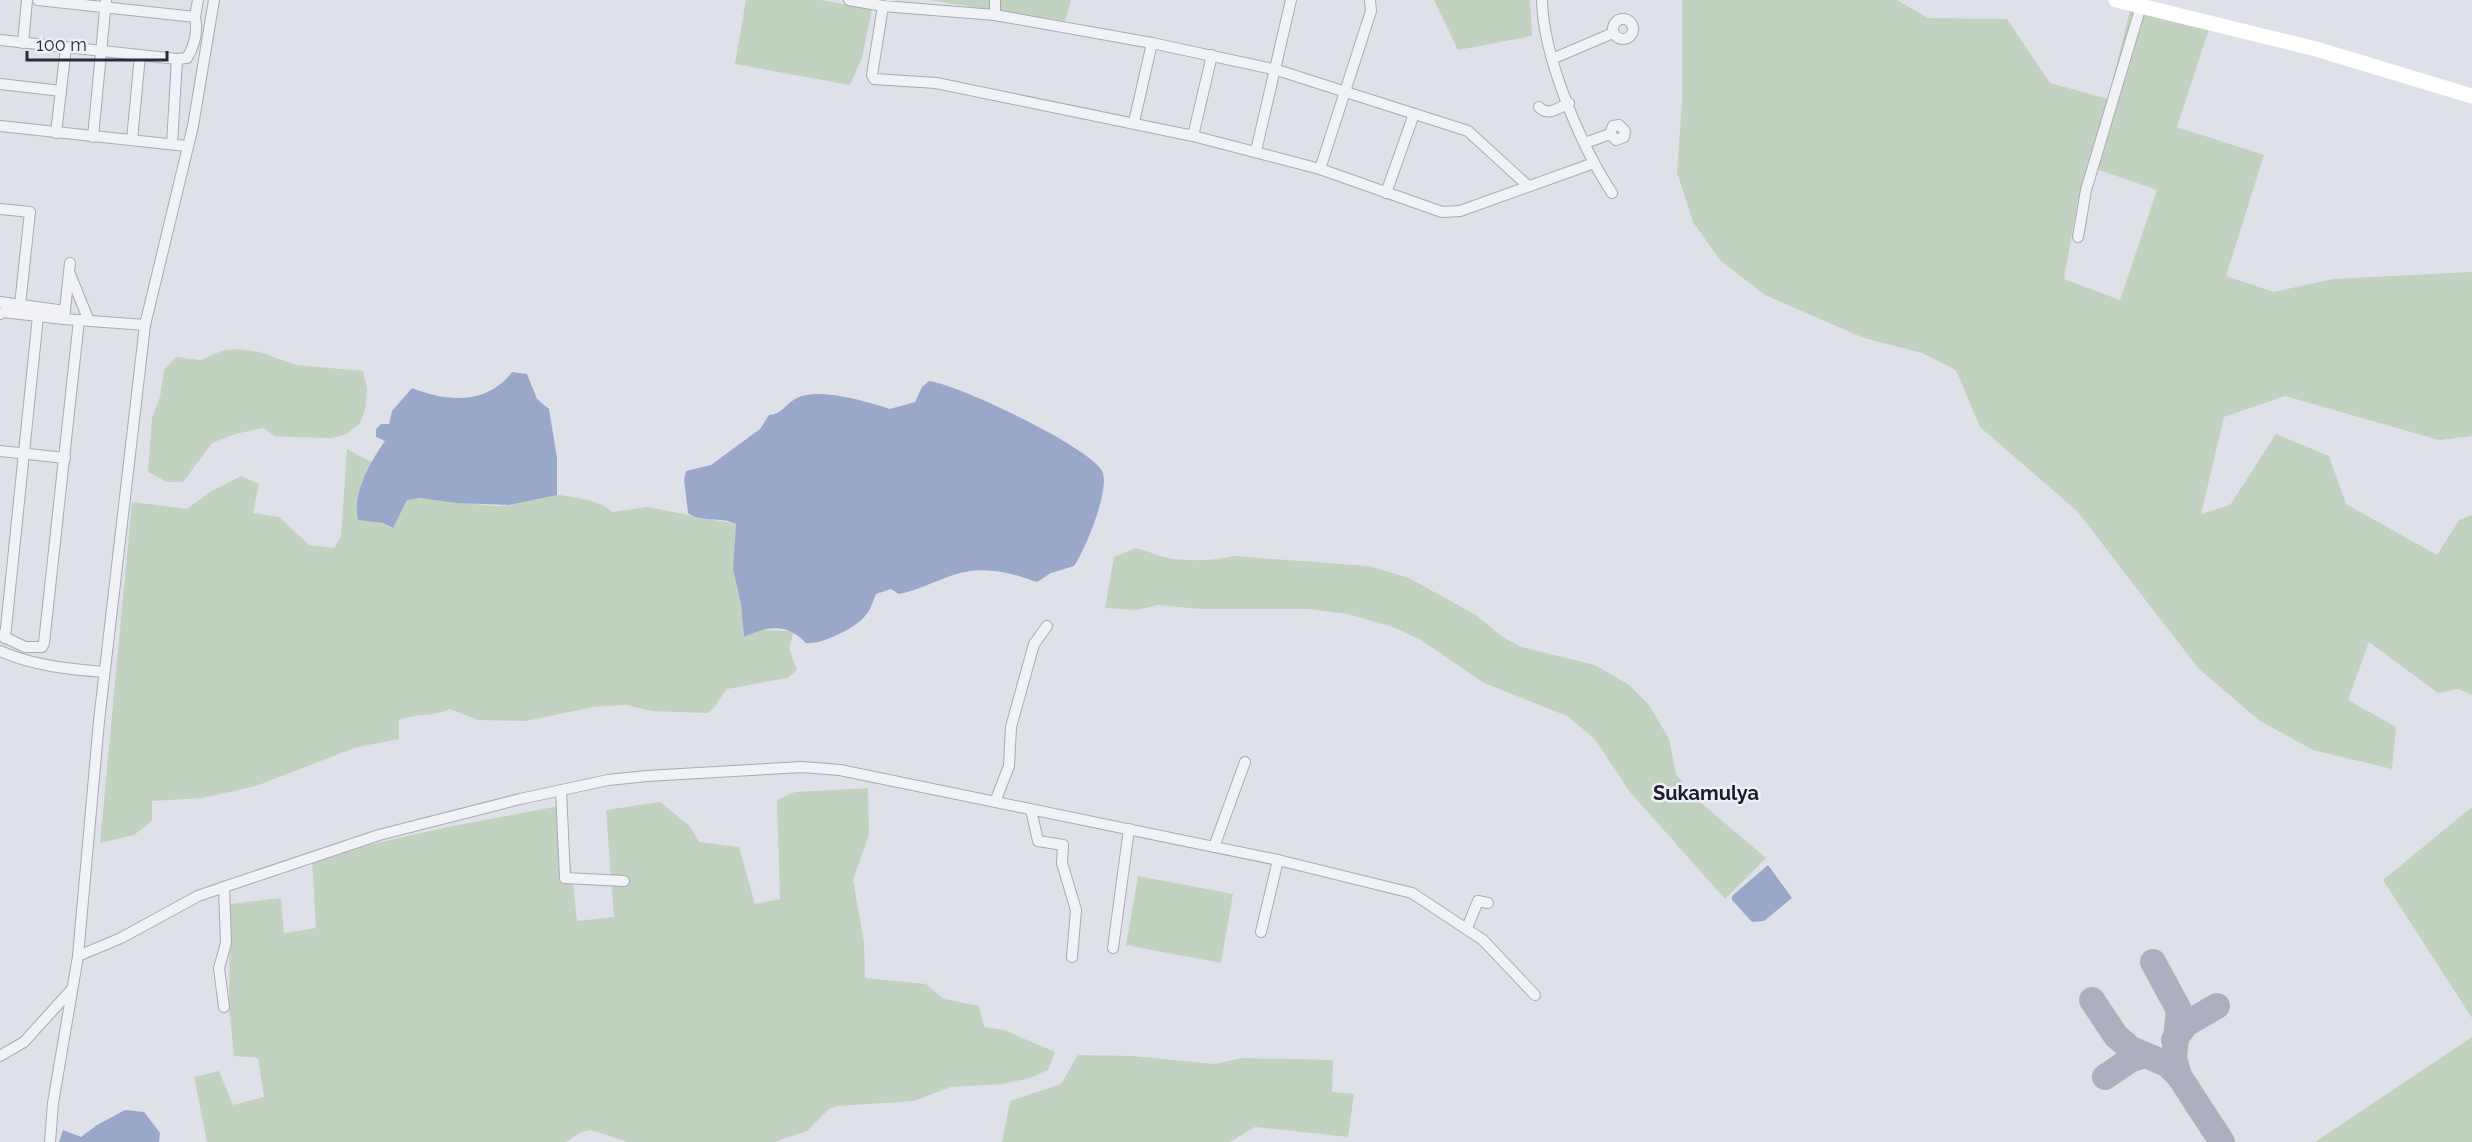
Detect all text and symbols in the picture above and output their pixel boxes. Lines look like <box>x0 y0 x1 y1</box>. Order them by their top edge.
scale bar <box>27 24 166 62</box>
text: 100 m <box>36 34 87 55</box>
district label: Sukamulya <box>1653 781 1759 805</box>

